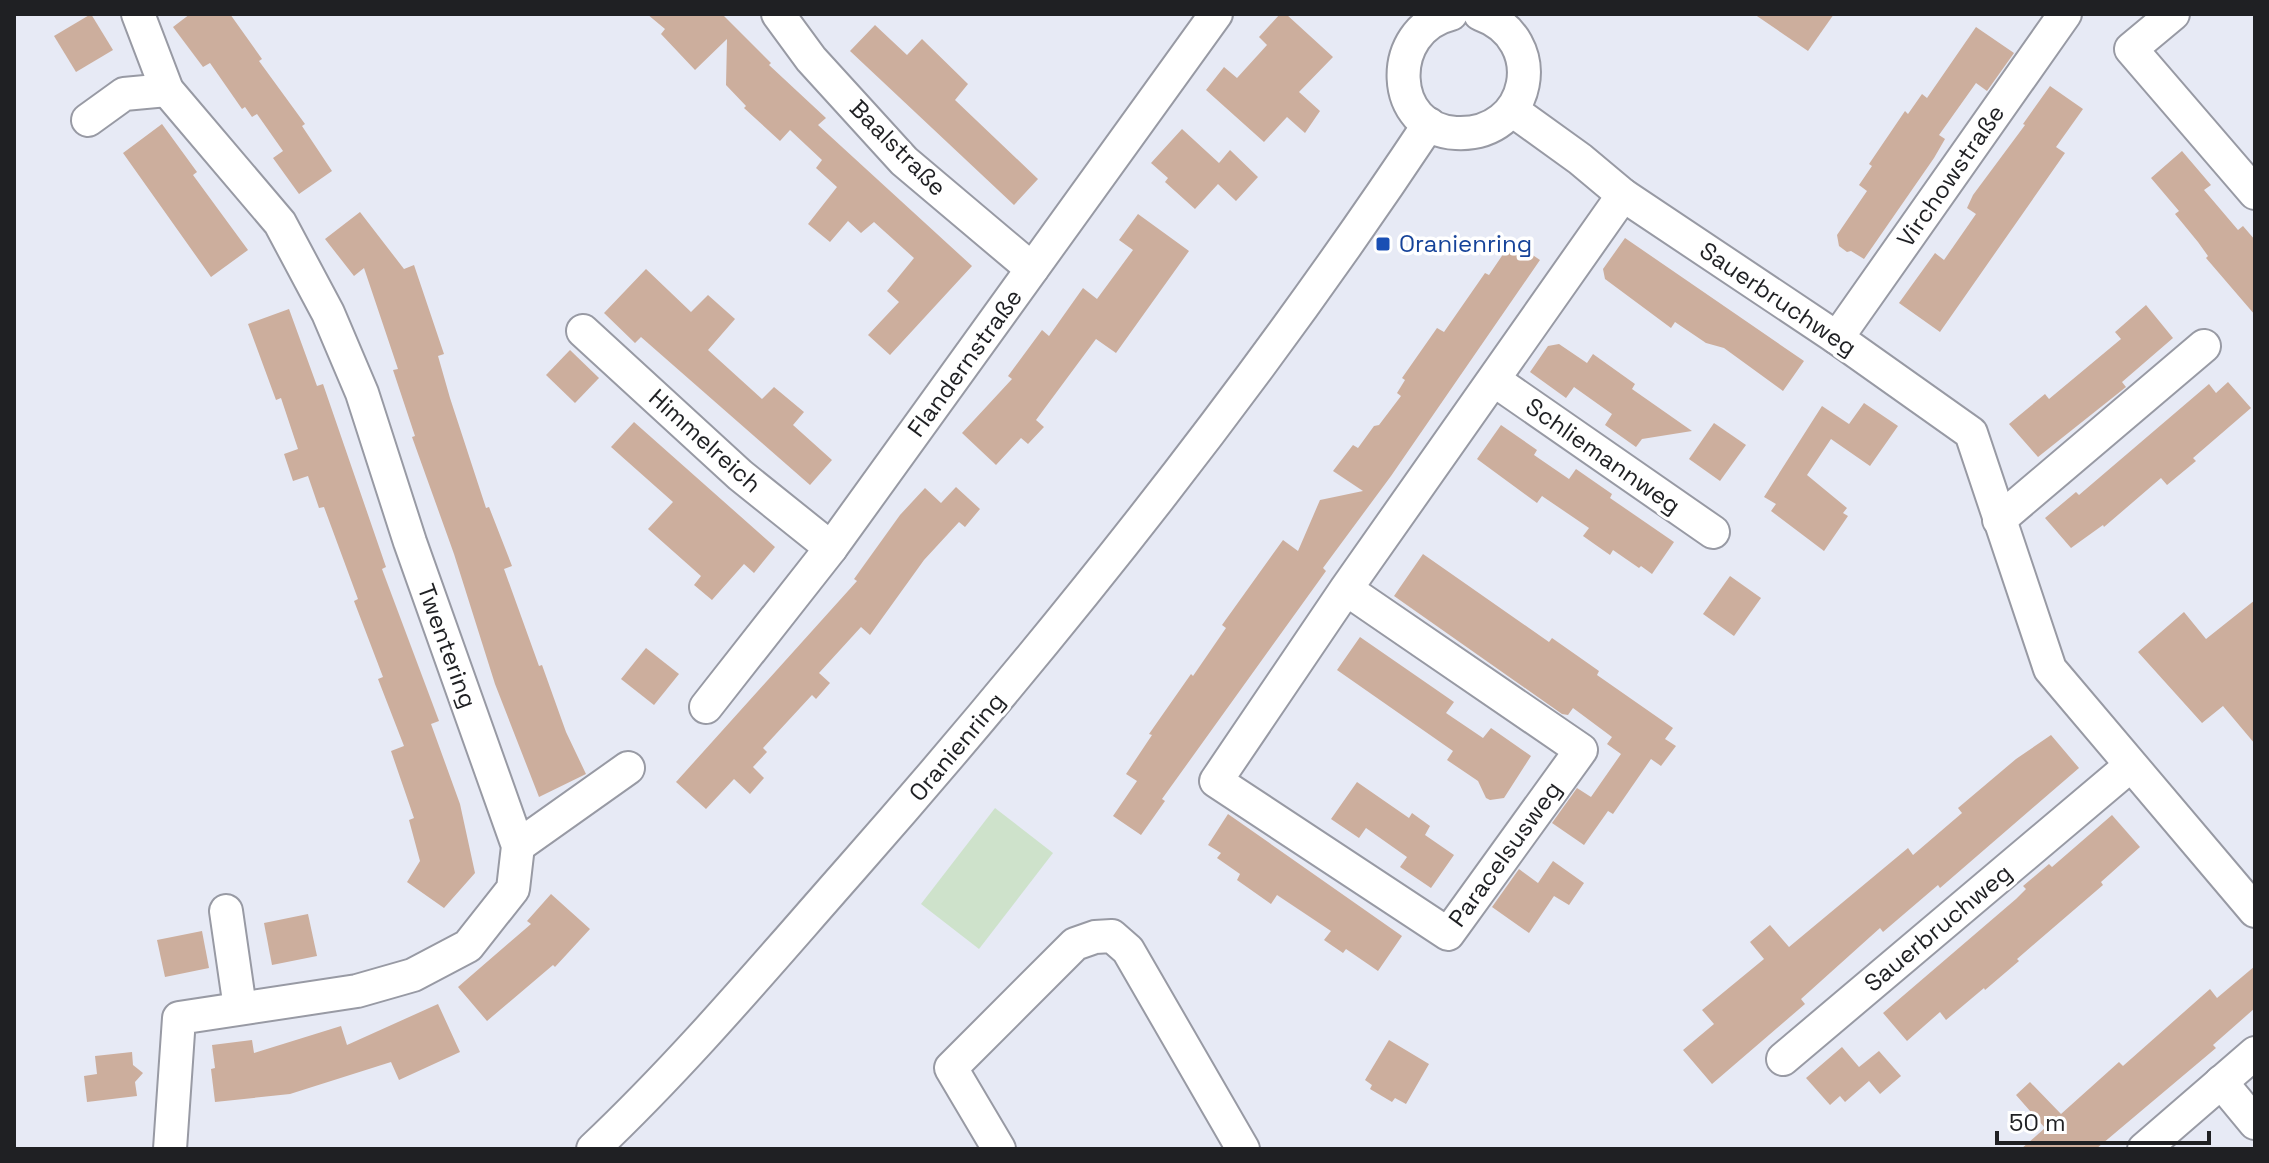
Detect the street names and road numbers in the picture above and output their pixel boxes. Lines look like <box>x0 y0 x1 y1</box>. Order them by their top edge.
street label: Baalstraße <box>843 93 953 203</box>
street label: Virchowstraße <box>1890 98 2011 253</box>
street label: Sauerbruchweg <box>1694 235 1863 363</box>
street label: Flandernstraße <box>900 282 1029 443</box>
street label: Himmelreich <box>643 382 768 499</box>
street label: Schliemannweg <box>1520 391 1687 521</box>
street label: Twentering <box>411 580 484 712</box>
street label: Oranienring <box>902 686 1011 808</box>
street label: Paracelsusweg <box>1441 775 1568 933</box>
street label: Sauerbruchweg <box>1858 857 2018 998</box>

